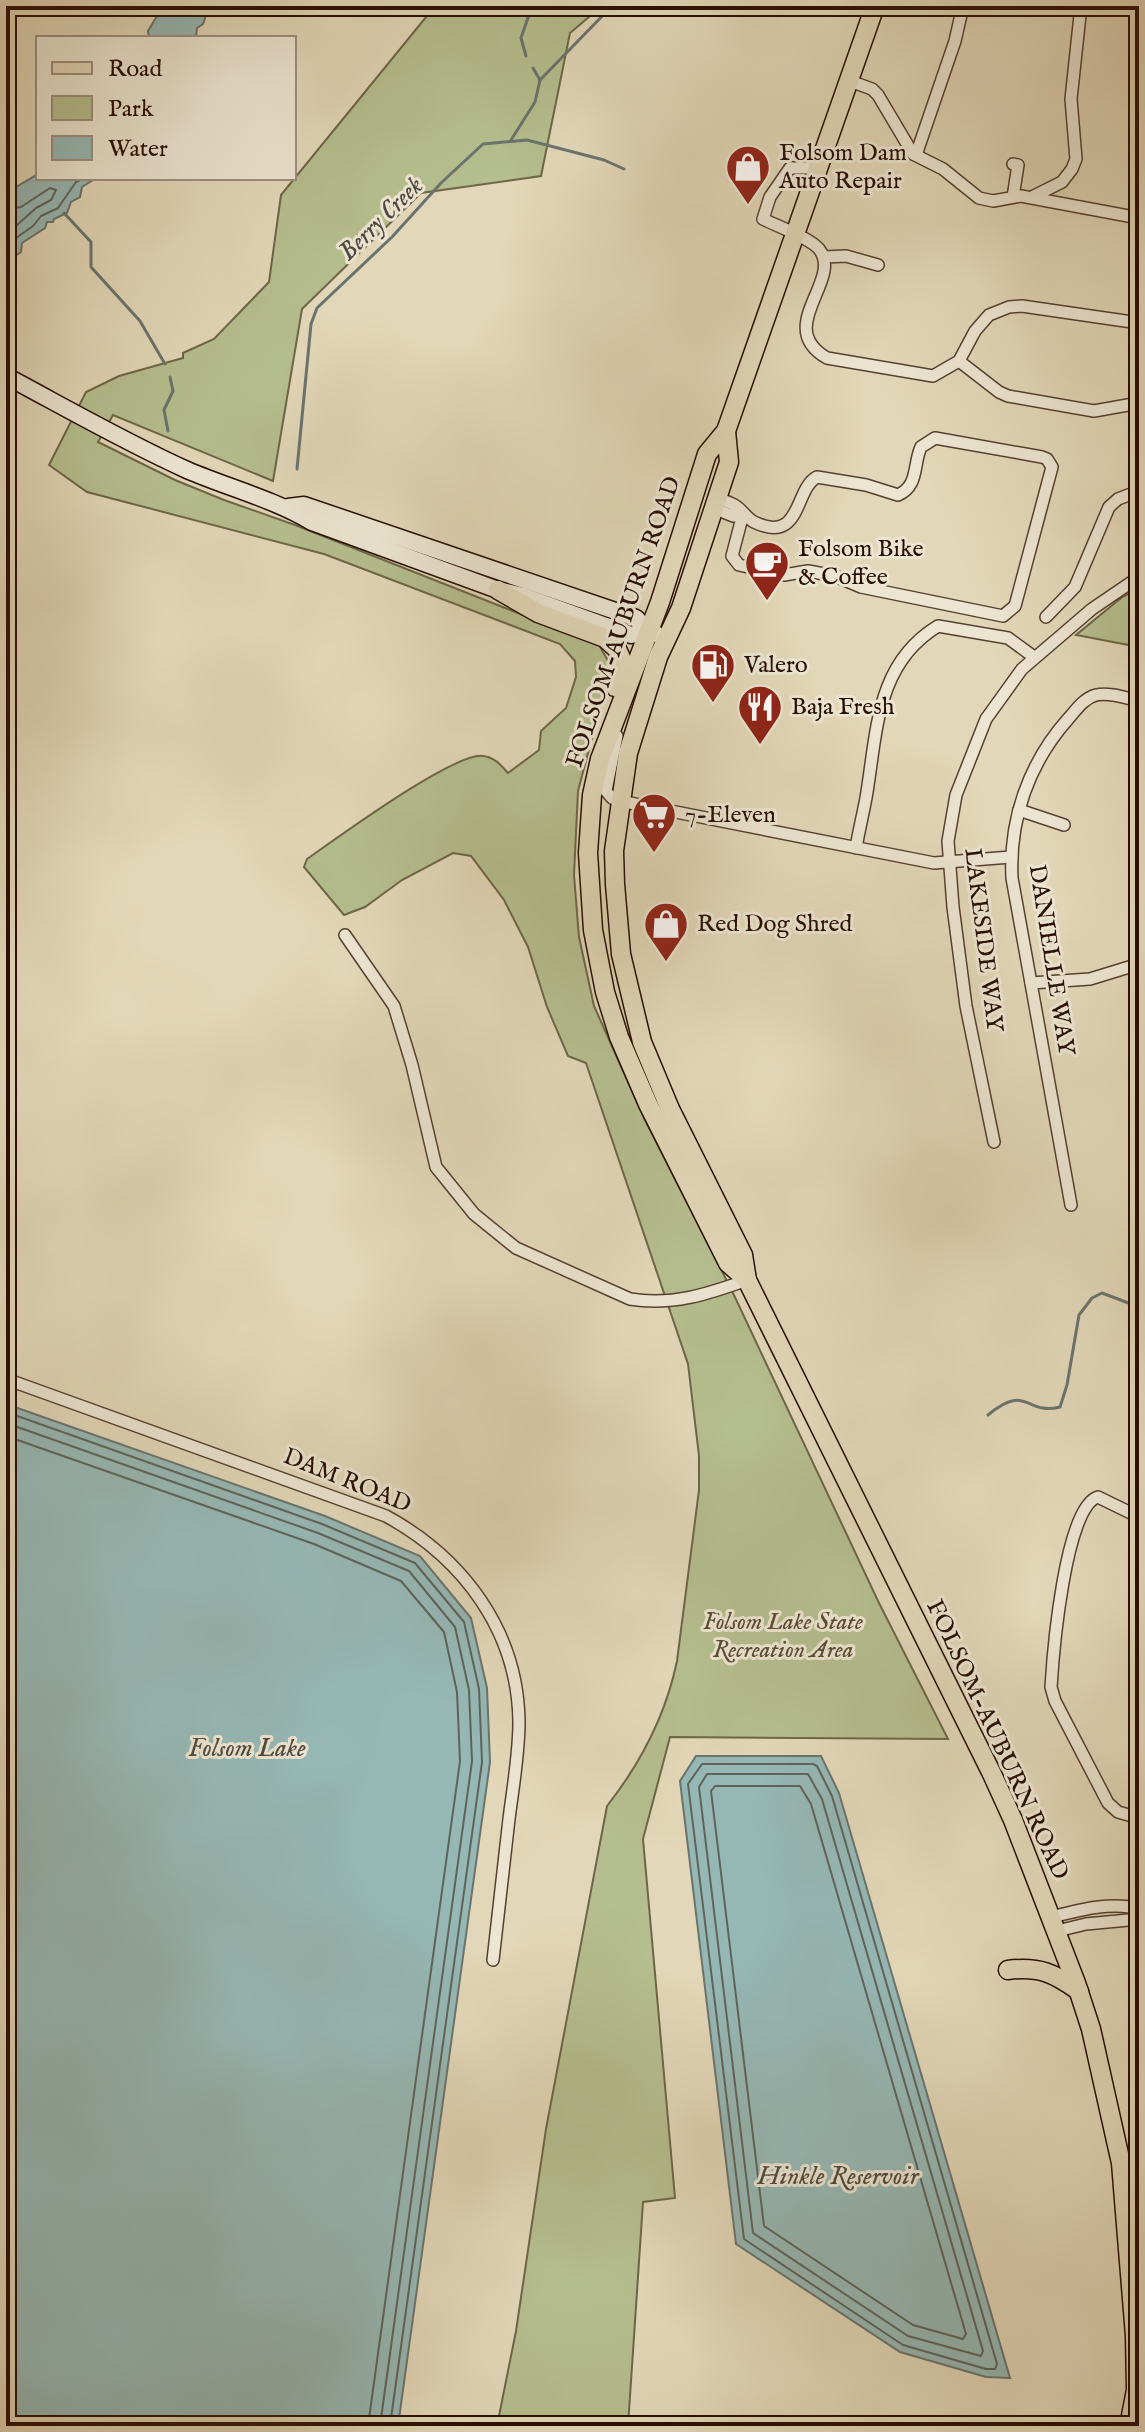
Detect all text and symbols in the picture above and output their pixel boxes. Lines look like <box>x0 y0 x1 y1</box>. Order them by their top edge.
legend <box>36 36 296 180</box>
text: Road <box>108 54 162 85</box>
text: Park <box>108 94 154 125</box>
text: Water <box>108 134 168 165</box>
place label: Folsom Dam Auto Repair <box>778 138 907 197</box>
shop icon: Folsom Dam Auto Repair <box>724 143 772 206</box>
water label: Berry Creek <box>332 169 431 268</box>
street label: FOLSOM-AUBURN ROAD <box>560 472 688 772</box>
place label: Folsom Bike & Coffee <box>798 534 924 593</box>
cafe icon: Folsom Bike & Coffee <box>743 539 791 602</box>
fuel station icon: Valero <box>689 641 737 704</box>
place label: Valero <box>743 650 808 681</box>
restaurant icon: Baja Fresh <box>736 683 784 746</box>
place label: Baja Fresh <box>791 692 895 723</box>
supermarket icon: 7-Eleven <box>630 791 678 854</box>
place label: 7-Eleven <box>685 800 776 831</box>
street label: LAKESIDE WAY <box>956 846 1010 1035</box>
street label: DANIELLE WAY <box>1021 862 1082 1059</box>
shop icon: Red Dog Shred <box>642 900 690 963</box>
place label: Red Dog Shred <box>697 909 853 940</box>
street label: DAM ROAD <box>278 1441 416 1521</box>
street label: FOLSOM-AUBURN ROAD <box>918 1595 1076 1885</box>
park label: Folsom Lake State Recreation Area <box>703 1607 863 1666</box>
water label: Folsom Lake <box>188 1732 306 1765</box>
water label: Hinkle Reservoir <box>756 2160 920 2193</box>

